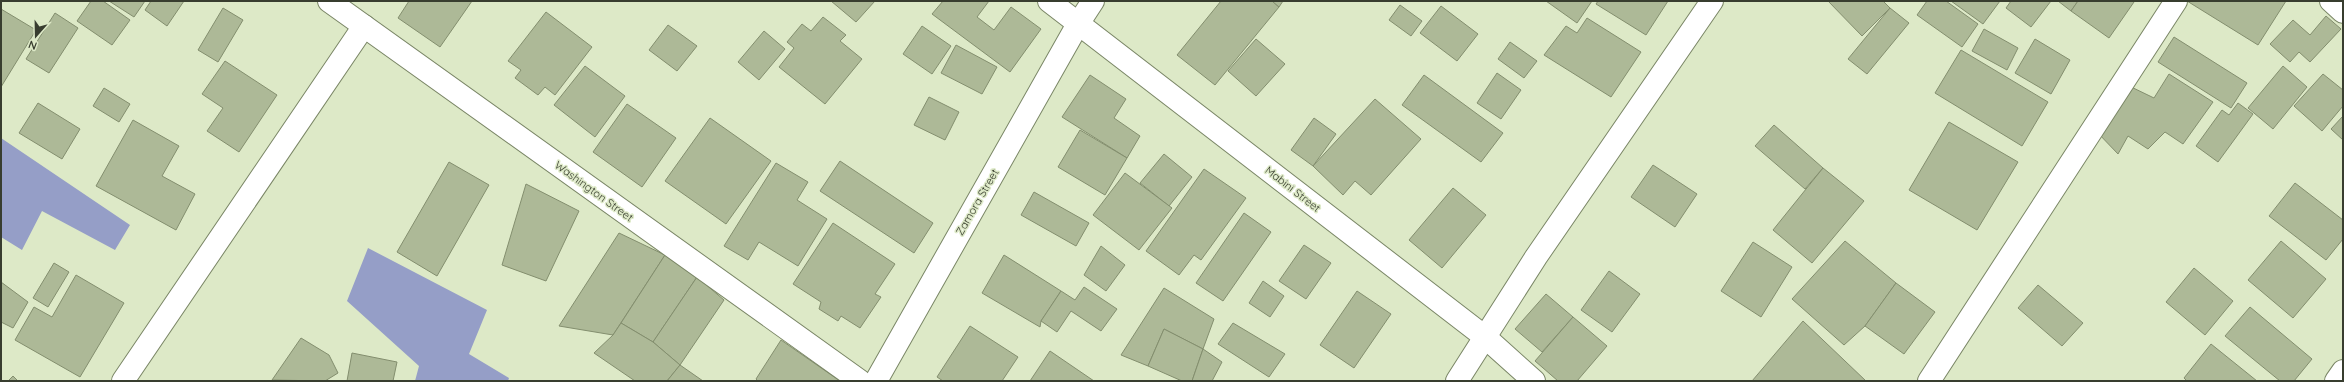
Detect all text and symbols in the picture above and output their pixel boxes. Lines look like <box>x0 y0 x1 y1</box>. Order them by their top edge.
north arrow <box>16 16 56 56</box>
text: N <box>26 37 39 53</box>
street label: Washington Street <box>552 158 636 224</box>
street label: Mabini Street <box>1262 163 1324 215</box>
street label: Zamora Street <box>952 166 1002 238</box>

